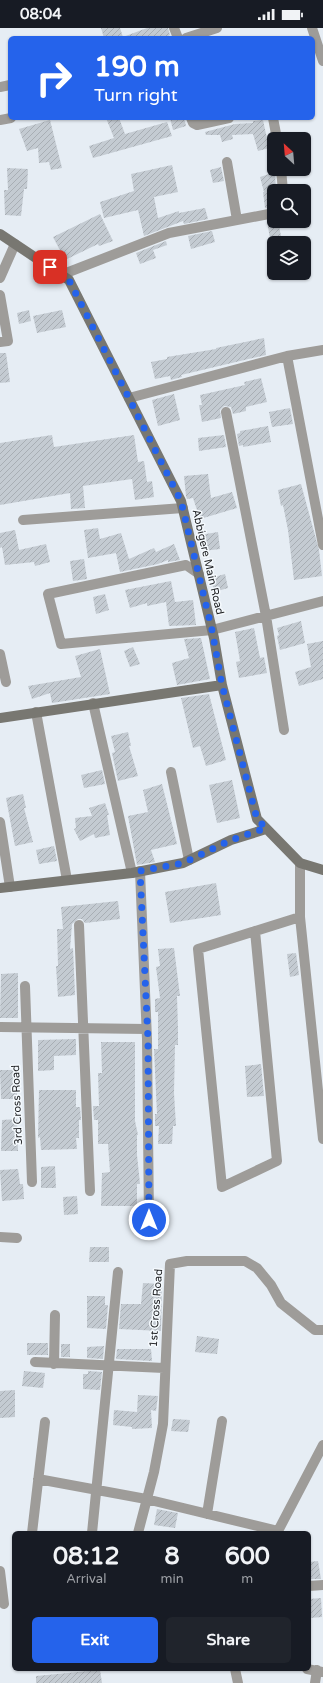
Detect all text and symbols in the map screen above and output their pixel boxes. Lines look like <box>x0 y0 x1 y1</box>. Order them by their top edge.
text: 08:04 <box>20 5 62 23</box>
text: 190 m <box>94 50 180 84</box>
icon: right <box>28 52 80 104</box>
text: Turn right <box>94 84 178 106</box>
north arrow <box>267 132 311 176</box>
map controls <box>267 132 311 280</box>
button: search <box>267 184 311 228</box>
button: layers <box>267 236 311 280</box>
pin <box>33 250 67 284</box>
icon: arrive <box>39 256 61 278</box>
street label: Abbigere Main Road <box>190 508 226 616</box>
street label: 3rd Cross Road <box>9 1065 25 1145</box>
position arrow <box>128 1199 170 1241</box>
street label: 1st Cross Road <box>147 1268 165 1348</box>
text: 08:12 <box>53 1542 120 1571</box>
text: 8 <box>165 1542 180 1571</box>
text: 600 <box>225 1542 270 1571</box>
text: Arrival <box>66 1571 106 1587</box>
text: min <box>161 1571 184 1587</box>
text: m <box>241 1571 253 1587</box>
button: Exit <box>32 1617 158 1663</box>
button: Share <box>166 1617 291 1663</box>

